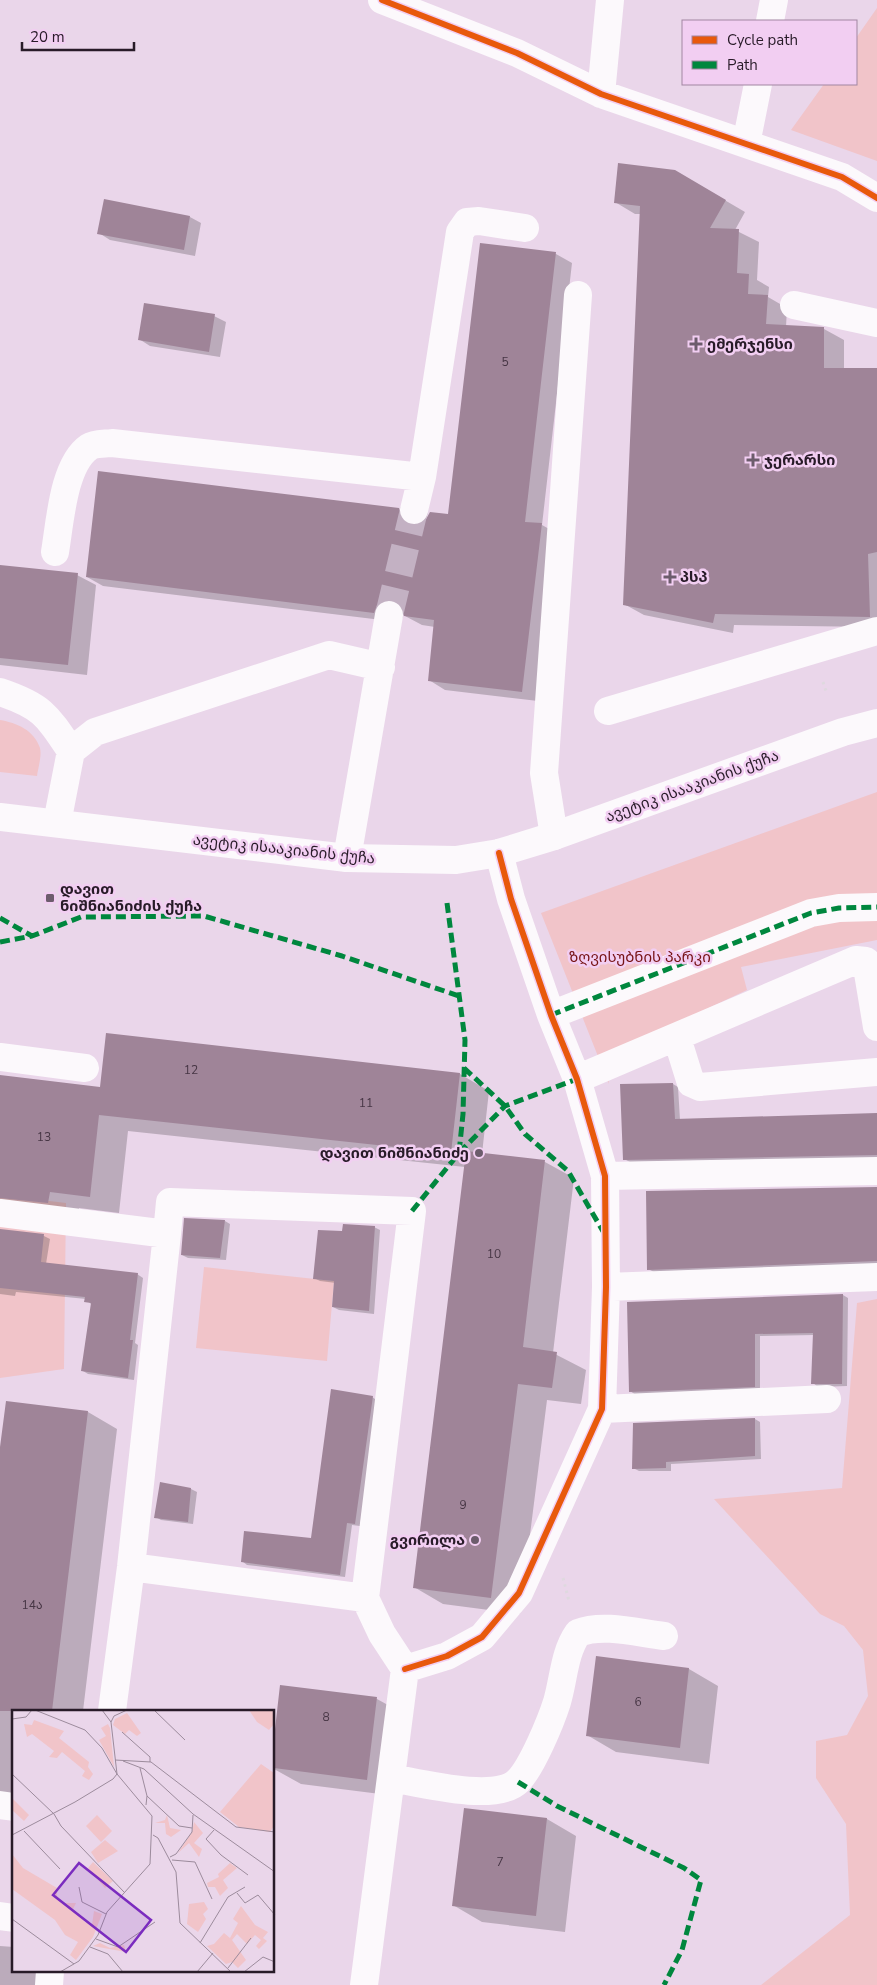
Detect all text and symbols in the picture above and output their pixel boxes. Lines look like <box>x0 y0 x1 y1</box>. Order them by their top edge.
scale bar <box>22 20 135 52</box>
legend <box>682 20 857 85</box>
text: 20 m <box>30 27 65 47</box>
text: Cycle path <box>727 30 798 50</box>
text: Path <box>727 55 758 75</box>
place label: ემერჯენსი <box>707 334 793 354</box>
marker: ემერჯენსი <box>689 337 703 351</box>
house number: 5 <box>501 354 509 370</box>
place label: ჯერარსი <box>764 450 835 470</box>
marker: ჯერარსი <box>746 453 760 467</box>
place label: პსპ <box>680 567 708 587</box>
marker: პსპ <box>664 571 676 583</box>
street label: ავეტიკ ისააკიანის ქუჩა <box>603 745 781 827</box>
street label: ავეტიკ ისააკიანის ქუჩა <box>192 829 376 869</box>
place label: დავით ნიშნიანიძის ქუჩა <box>60 879 202 916</box>
marker: დავით ნიშნიანიძის ქუჩა <box>44 892 56 904</box>
park label: ზღვისუბნის პარკი <box>569 947 711 967</box>
house number: 12 <box>184 1062 198 1078</box>
house number: 11 <box>359 1095 373 1111</box>
house number: 13 <box>37 1129 51 1145</box>
place label: დავით ნიშნიანიძე <box>320 1143 469 1163</box>
marker: დავით ნიშნიანიძე <box>473 1147 485 1159</box>
house number: 10 <box>487 1246 501 1262</box>
house number: 9 <box>459 1497 467 1513</box>
place label: გვირილა <box>390 1530 465 1550</box>
marker: გვირილა <box>469 1534 481 1546</box>
house number: 14ა <box>22 1597 43 1613</box>
house number: 6 <box>634 1694 642 1710</box>
house number: 8 <box>322 1709 330 1725</box>
inset map <box>12 1710 275 1972</box>
house number: 7 <box>496 1854 504 1870</box>

